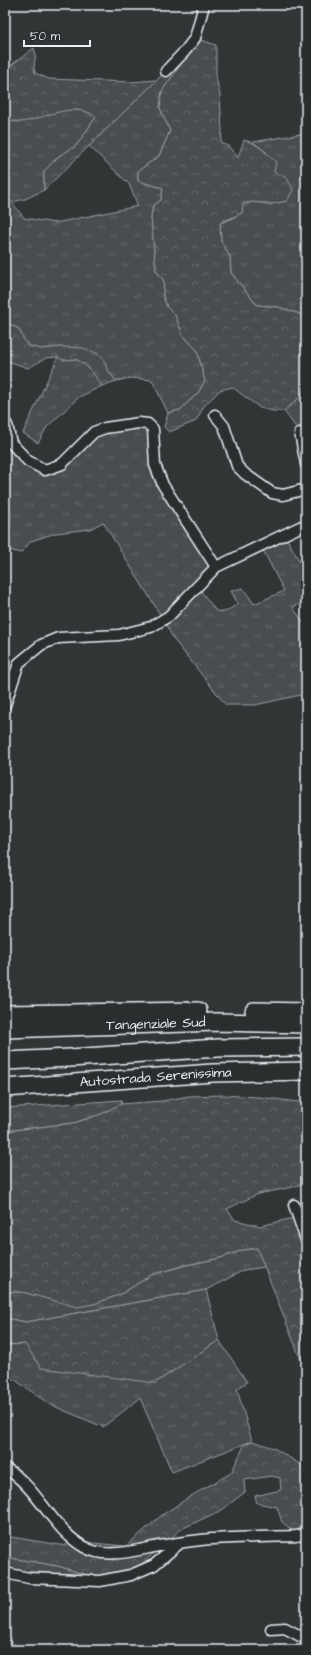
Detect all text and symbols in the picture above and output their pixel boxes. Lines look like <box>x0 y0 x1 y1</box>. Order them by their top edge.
scale bar <box>24 22 90 48</box>
text: 50 m <box>30 28 61 45</box>
street label: Tangenziale Sud <box>106 1012 206 1036</box>
street label: Autostrada Serenissima <box>79 1063 232 1093</box>

